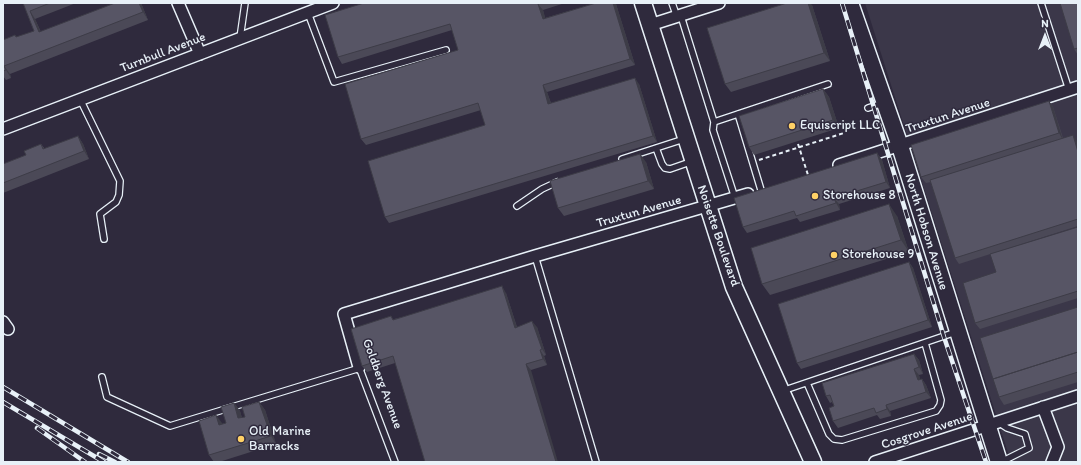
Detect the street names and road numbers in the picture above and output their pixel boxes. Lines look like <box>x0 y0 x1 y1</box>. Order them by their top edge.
street label: Turnbull Avenue <box>118 30 208 76</box>
street label: Truxtun Avenue <box>904 95 992 137</box>
street label: North Hobson Avenue <box>901 172 951 292</box>
street label: Noisette Boulevard <box>693 183 743 289</box>
street label: Truxtun Avenue <box>595 192 683 232</box>
street label: Goldberg Avenue <box>358 337 406 431</box>
street label: Cosgrove Avenue <box>879 409 975 453</box>

